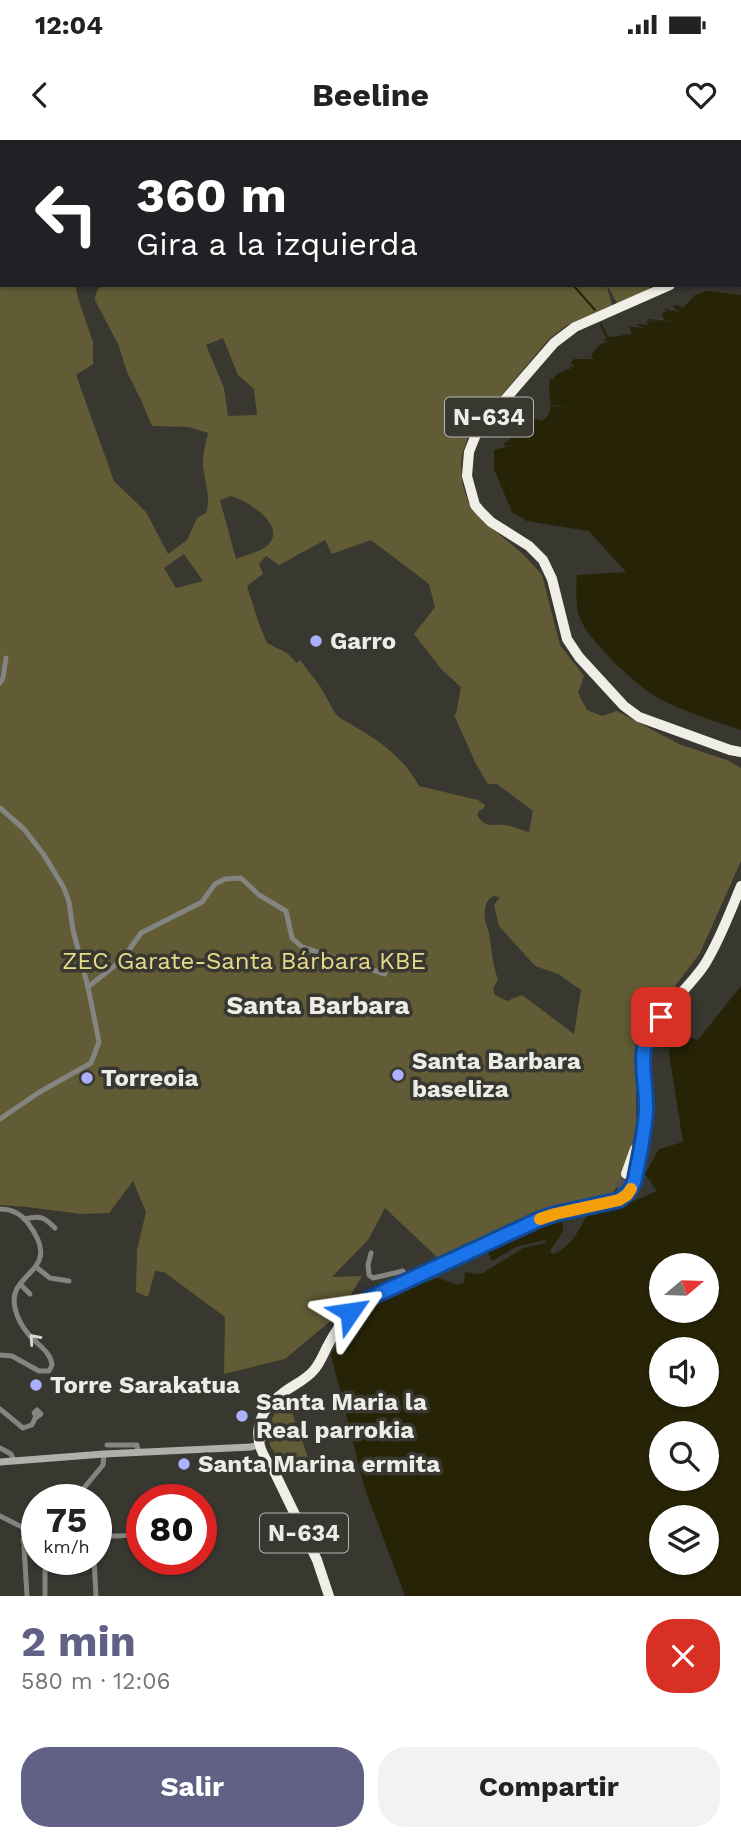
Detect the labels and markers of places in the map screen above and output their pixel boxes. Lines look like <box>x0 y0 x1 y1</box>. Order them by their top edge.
place label: Garro <box>330 627 396 655</box>
marker: Garro <box>308 633 324 649</box>
pin <box>631 987 691 1047</box>
place label: Santa Barbara baseliza <box>412 1047 581 1103</box>
place label: Torreoia <box>101 1064 199 1092</box>
marker: Santa Barbara baseliza <box>390 1067 406 1083</box>
marker: Torreoia <box>79 1070 95 1086</box>
place label: Torre Sarakatua <box>50 1371 240 1399</box>
marker: Torre Sarakatua <box>28 1377 44 1393</box>
place label: Santa Maria la Real parrokia <box>256 1388 427 1444</box>
marker: Santa Maria la Real parrokia <box>234 1408 250 1424</box>
place label: Santa Marina ermita <box>198 1450 440 1478</box>
marker: Santa Marina ermita <box>176 1456 192 1472</box>

